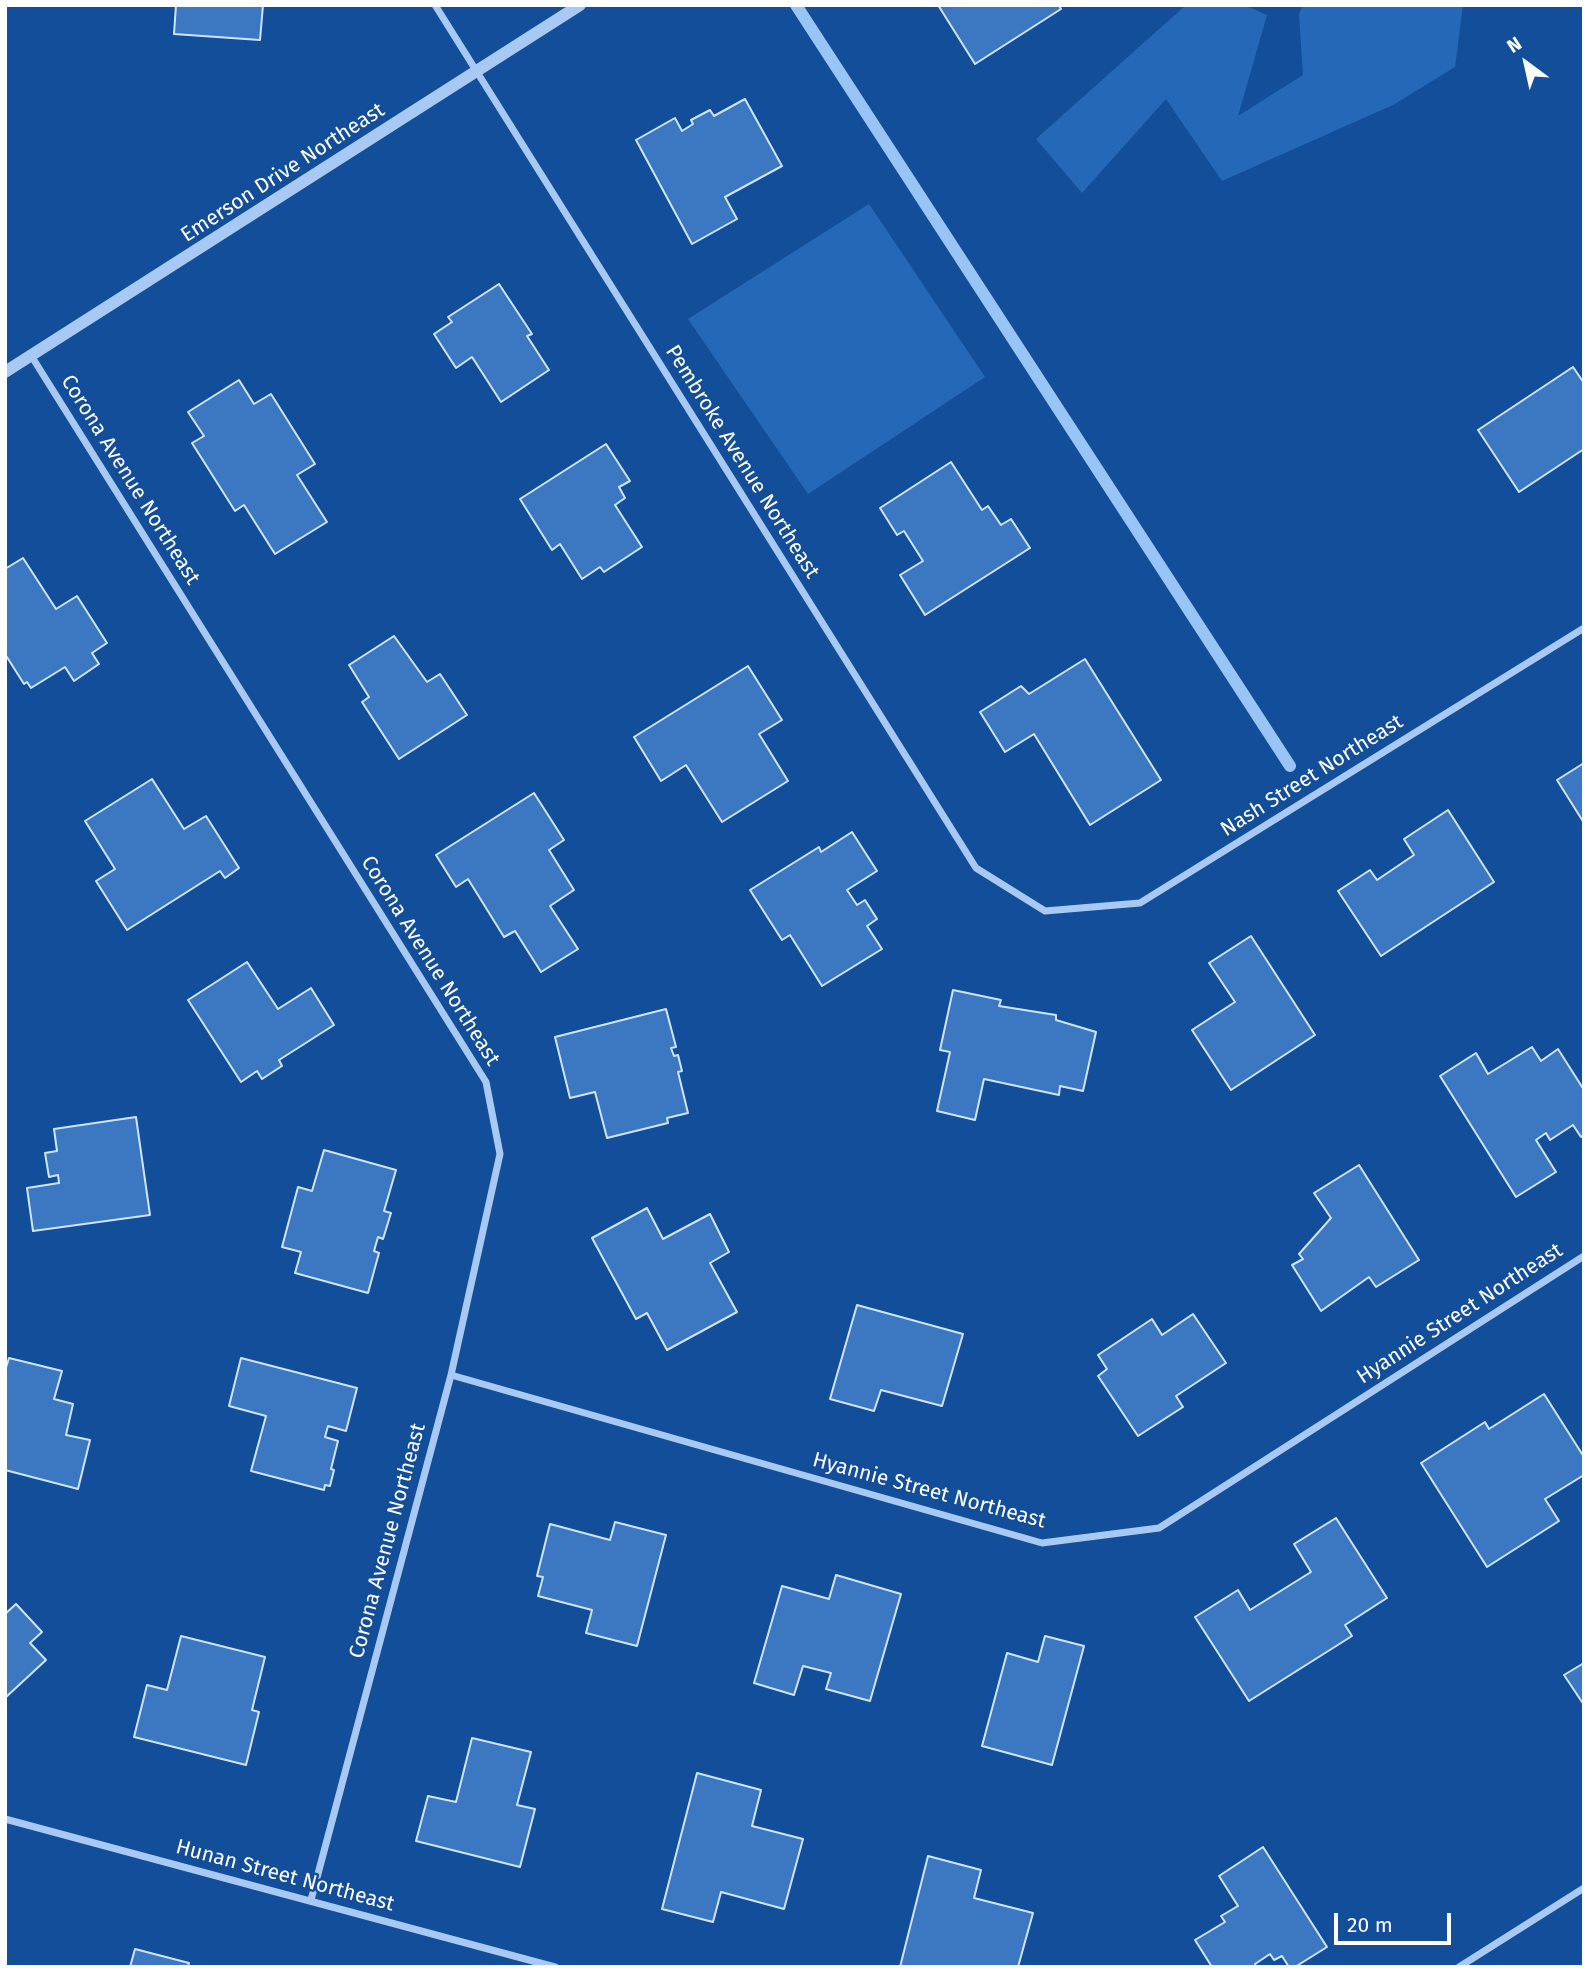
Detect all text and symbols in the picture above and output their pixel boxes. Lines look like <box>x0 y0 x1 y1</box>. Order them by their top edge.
north arrow <box>1491 28 1561 98</box>
text: N <box>1503 32 1526 58</box>
street label: Emerson Drive Northeast <box>177 98 389 248</box>
street label: Pembroke Avenue Northeast <box>660 341 824 583</box>
street label: Corona Avenue Northeast <box>55 371 205 589</box>
street label: Nash Street Northeast <box>1216 710 1408 842</box>
street label: Corona Avenue Northeast <box>355 852 505 1070</box>
street label: Hyannie Street Northeast <box>1352 1238 1568 1390</box>
street label: Corona Avenue Northeast <box>344 1421 432 1661</box>
street label: Hyannie Street Northeast <box>810 1448 1048 1534</box>
street label: Hunan Street Northeast <box>173 1835 397 1917</box>
scale bar <box>1337 1898 1454 1942</box>
text: 20 m <box>1347 1912 1393 1938</box>

